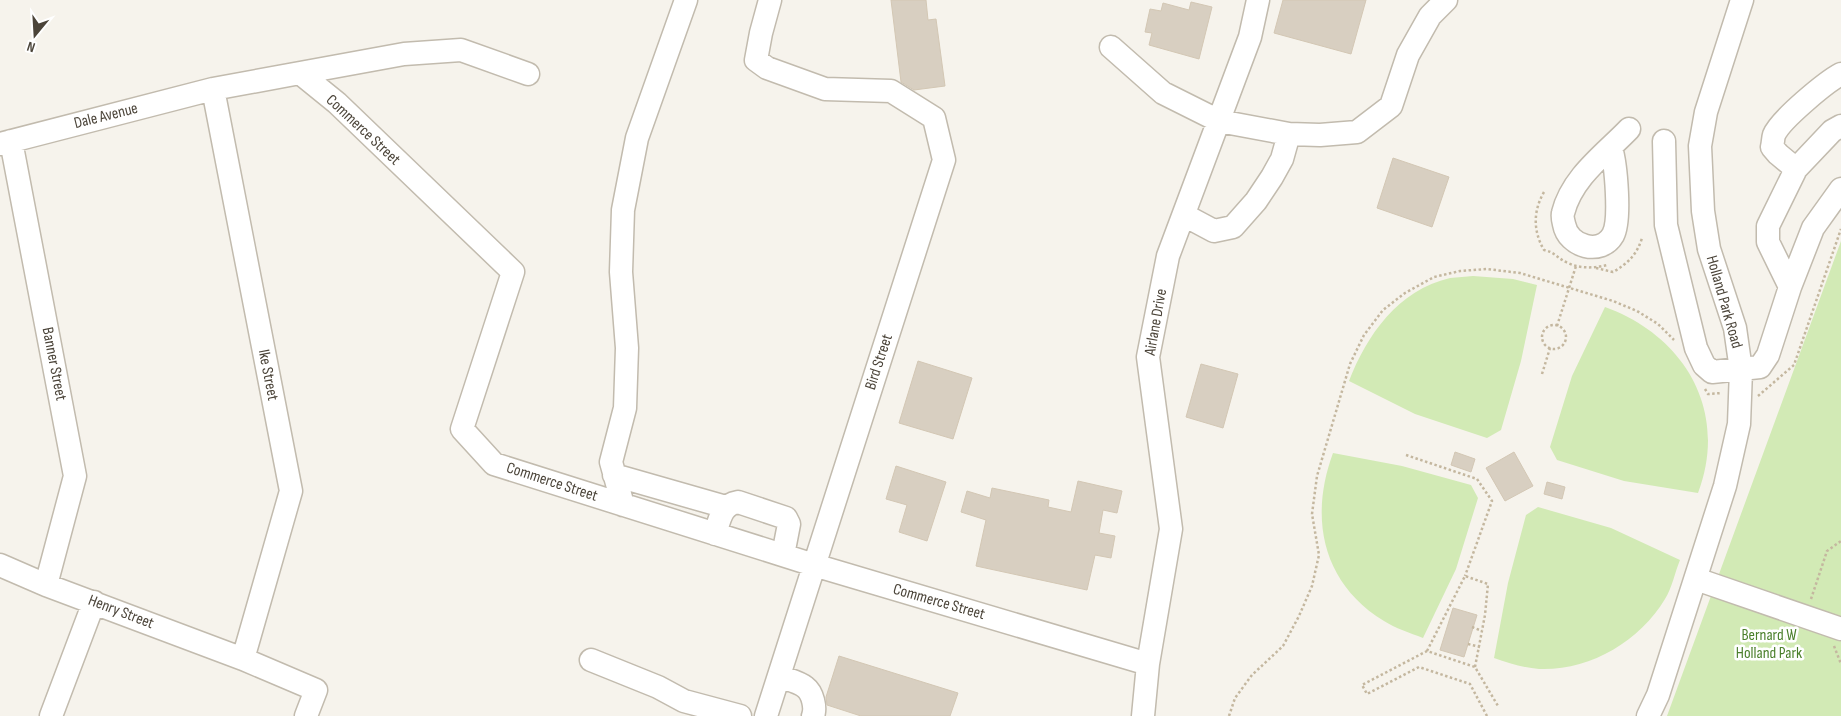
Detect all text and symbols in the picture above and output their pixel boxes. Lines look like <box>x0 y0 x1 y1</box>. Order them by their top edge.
north arrow <box>10 10 60 60</box>
text: N <box>25 38 37 56</box>
street label: Commerce Street <box>322 91 404 169</box>
street label: Dale Avenue <box>72 99 140 133</box>
street label: Holland Park Road <box>1702 253 1746 351</box>
street label: Airlane Drive <box>1141 287 1171 358</box>
street label: Banner Street <box>38 326 70 402</box>
street label: Bird Street <box>861 332 897 392</box>
street label: Ike Street <box>254 348 282 402</box>
street label: Commerce Street <box>504 458 600 506</box>
street label: Commerce Street <box>891 580 987 624</box>
street label: Henry Street <box>86 591 157 633</box>
park label: Bernard W Holland Park <box>1736 626 1802 663</box>

